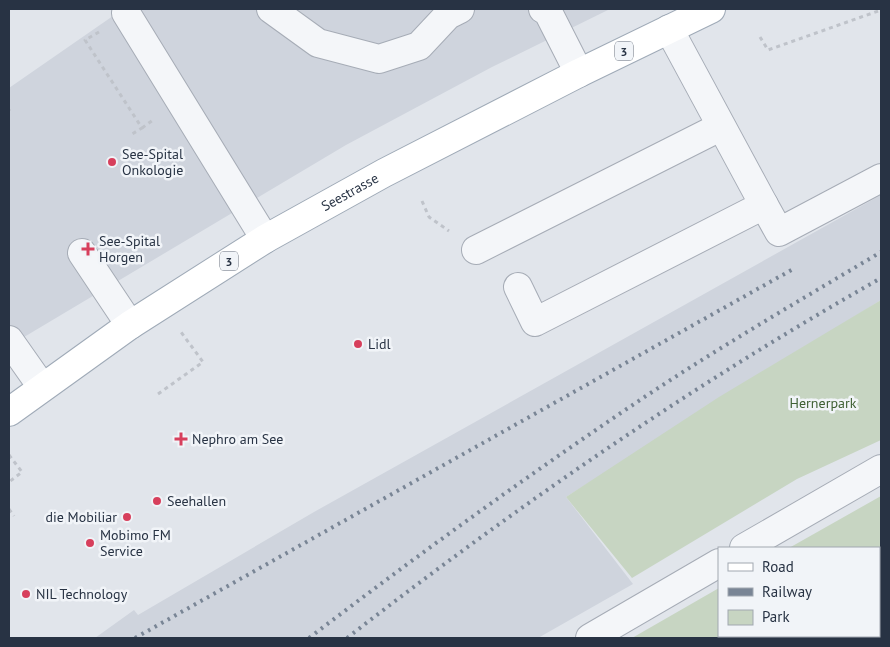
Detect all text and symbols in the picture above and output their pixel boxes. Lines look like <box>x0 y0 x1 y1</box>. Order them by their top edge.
road number: 3 <box>615 41 633 60</box>
place label: See-Spital Onkologie <box>122 145 183 179</box>
marker: See-Spital Onkologie <box>106 156 118 168</box>
street label: Seestrasse <box>318 169 382 215</box>
place label: See-Spital Horgen <box>99 232 160 266</box>
marker: See-Spital Horgen <box>81 242 95 256</box>
road number: 3 <box>220 252 238 270</box>
place label: Lidl <box>368 335 391 353</box>
marker: Lidl <box>352 338 364 350</box>
park label: Hernerpark <box>790 394 857 412</box>
place label: Nephro am See <box>192 430 283 448</box>
marker: Nephro am See <box>174 432 188 446</box>
place label: Seehallen <box>167 492 226 510</box>
marker: Seehallen <box>151 495 163 507</box>
place label: die Mobiliar <box>45 508 117 526</box>
marker: die Mobiliar <box>121 511 133 523</box>
place label: Mobimo FM Service <box>100 526 171 560</box>
marker: Mobimo FM Service <box>84 537 96 549</box>
legend <box>718 547 880 637</box>
text: Road <box>762 557 794 576</box>
text: Railway <box>762 582 812 601</box>
place label: NIL Technology <box>36 585 128 603</box>
marker: NIL Technology <box>20 588 32 600</box>
text: Park <box>762 607 790 626</box>

